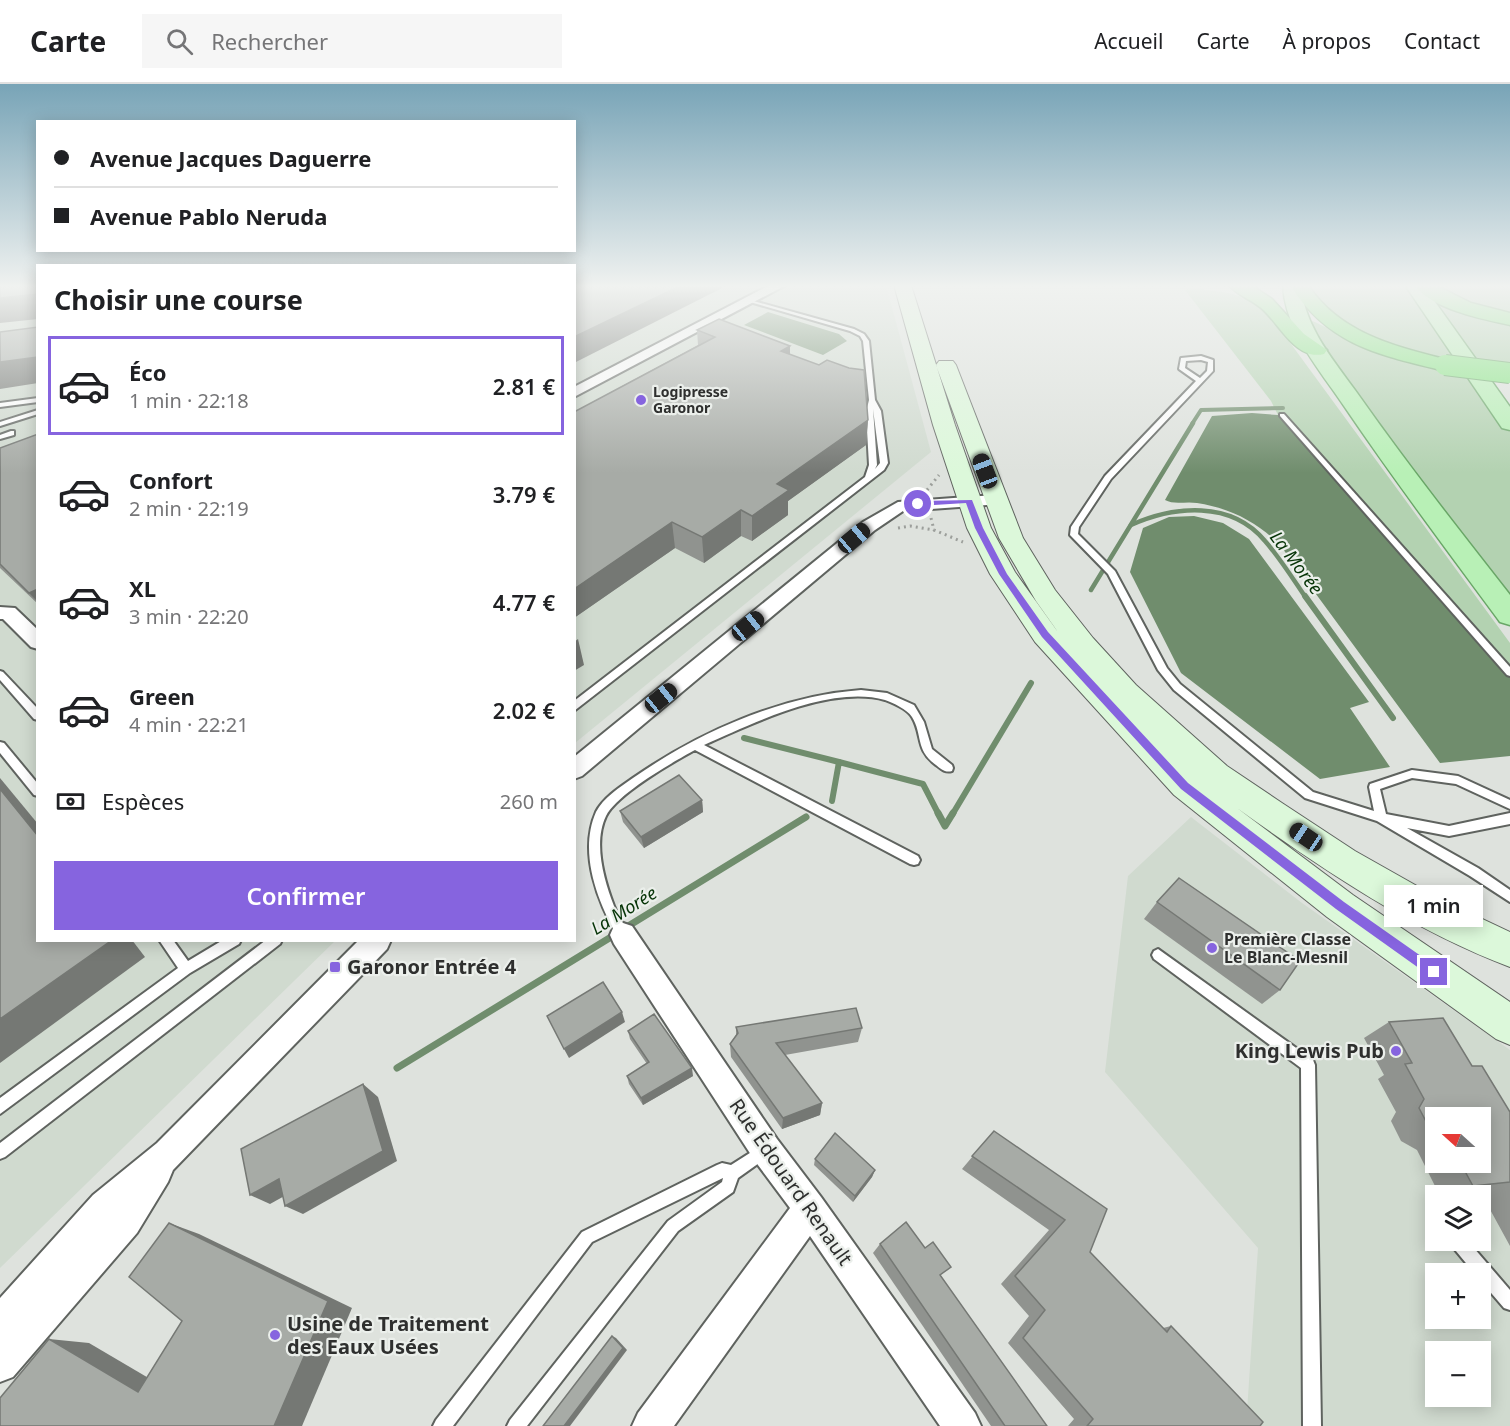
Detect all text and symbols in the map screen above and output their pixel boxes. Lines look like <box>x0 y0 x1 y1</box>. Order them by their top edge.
search box <box>142 14 562 68</box>
text: Carte <box>30 22 106 60</box>
icon: search <box>163 25 196 58</box>
text: Rechercher <box>211 26 328 56</box>
text: Accueil <box>1094 27 1163 55</box>
text: Carte <box>1196 27 1250 55</box>
text: À propos <box>1283 27 1371 55</box>
text: Contact <box>1404 27 1480 55</box>
text: Avenue Jacques Daguerre <box>90 143 371 173</box>
text: Avenue Pablo Neruda <box>90 201 327 231</box>
text: Choisir une course <box>54 281 303 318</box>
text: Éco <box>129 357 166 387</box>
icon: car <box>57 359 111 413</box>
text: 2.81 € <box>493 371 555 401</box>
place label: Logipresse Garonor <box>653 382 728 417</box>
text: 1 min · 22:18 <box>129 387 249 414</box>
marker: Logipresse Garonor <box>634 393 648 407</box>
car <box>970 451 1000 491</box>
text: Confort <box>129 465 213 495</box>
icon: car <box>57 467 111 521</box>
text: 3.79 € <box>493 479 555 509</box>
route start <box>904 490 931 517</box>
text: 2 min · 22:19 <box>129 495 249 522</box>
car <box>834 520 874 556</box>
water label: La Morée <box>1265 526 1329 599</box>
text: XL <box>129 573 156 603</box>
icon: car <box>57 575 111 629</box>
text: 4.77 € <box>493 587 555 617</box>
text: 3 min · 22:20 <box>129 603 249 630</box>
car <box>728 608 768 644</box>
car <box>641 680 681 716</box>
text: Green <box>129 681 195 711</box>
icon: car <box>57 683 111 737</box>
text: 2.02 € <box>493 695 555 725</box>
text: 4 min · 22:21 <box>129 711 249 738</box>
icon: cash <box>54 785 87 818</box>
text: Espèces <box>102 786 184 816</box>
text: 260 m <box>500 788 558 815</box>
car <box>1286 819 1326 855</box>
button: Confirmer <box>54 861 558 930</box>
water label: La Morée <box>586 880 661 940</box>
callout: 1 min <box>1384 885 1484 927</box>
text: 1 min <box>1406 892 1461 919</box>
place label: Première Classe Le Blanc-Mesnil <box>1224 928 1351 968</box>
marker: Première Classe Le Blanc-Mesnil <box>1205 941 1219 955</box>
place label: Garonor Entrée 4 <box>347 953 517 980</box>
route end <box>1420 958 1447 985</box>
marker: Garonor Entrée 4 <box>328 960 342 974</box>
place label: King Lewis Pub <box>1235 1037 1384 1064</box>
marker: King Lewis Pub <box>1389 1044 1403 1058</box>
street label: Rue Édouard Renault <box>724 1093 859 1270</box>
north arrow <box>1425 1107 1491 1173</box>
map controls <box>1425 1107 1491 1407</box>
button: layers <box>1425 1185 1491 1251</box>
button: + <box>1425 1263 1491 1329</box>
place label: Usine de Traitement des Eaux Usées <box>287 1310 489 1360</box>
marker: Usine de Traitement des Eaux Usées <box>268 1328 282 1342</box>
button: − <box>1425 1341 1491 1407</box>

